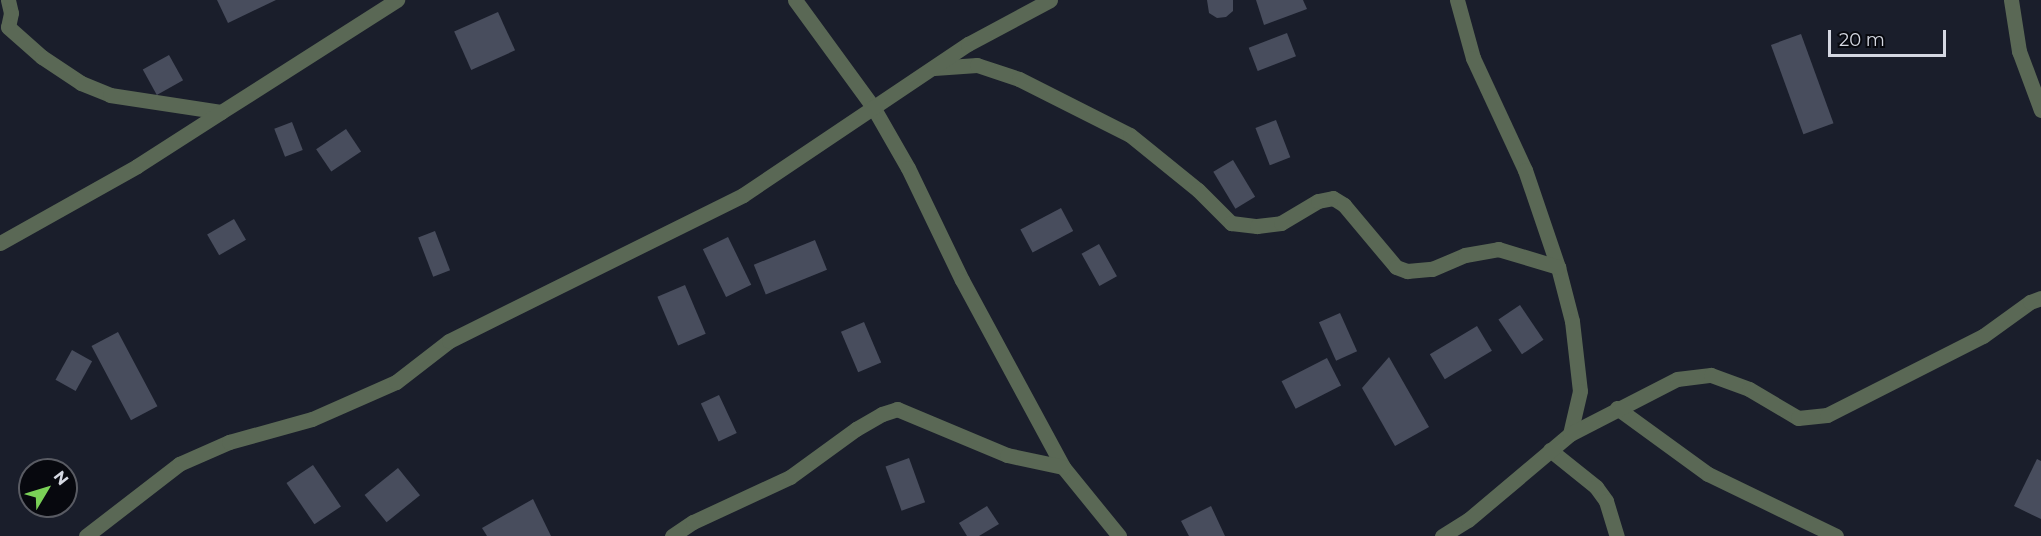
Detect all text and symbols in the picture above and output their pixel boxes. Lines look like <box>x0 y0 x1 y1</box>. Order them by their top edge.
scale bar <box>1831 18 1950 56</box>
text: 20 m <box>1839 29 1885 51</box>
north arrow <box>18 458 78 518</box>
text: N <box>50 467 72 489</box>

